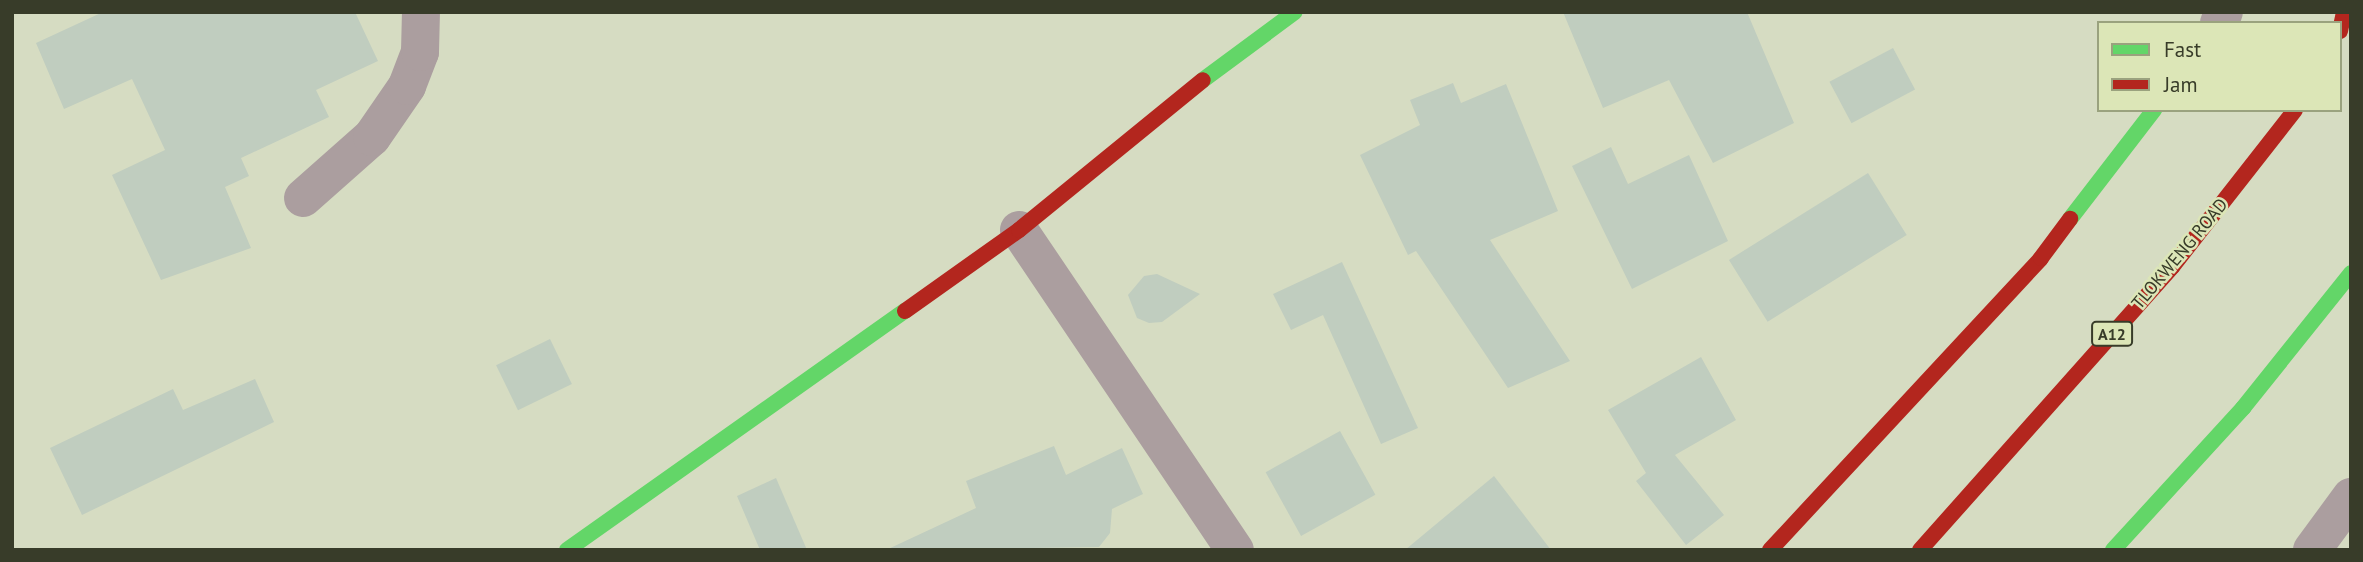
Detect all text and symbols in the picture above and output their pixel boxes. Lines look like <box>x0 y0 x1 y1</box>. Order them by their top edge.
legend <box>2097 21 2342 112</box>
text: Fast <box>2164 36 2201 63</box>
text: Jam <box>2164 71 2198 98</box>
street label: TLOKWENG ROAD <box>2127 194 2233 314</box>
road number: A12 <box>2091 322 2133 346</box>

